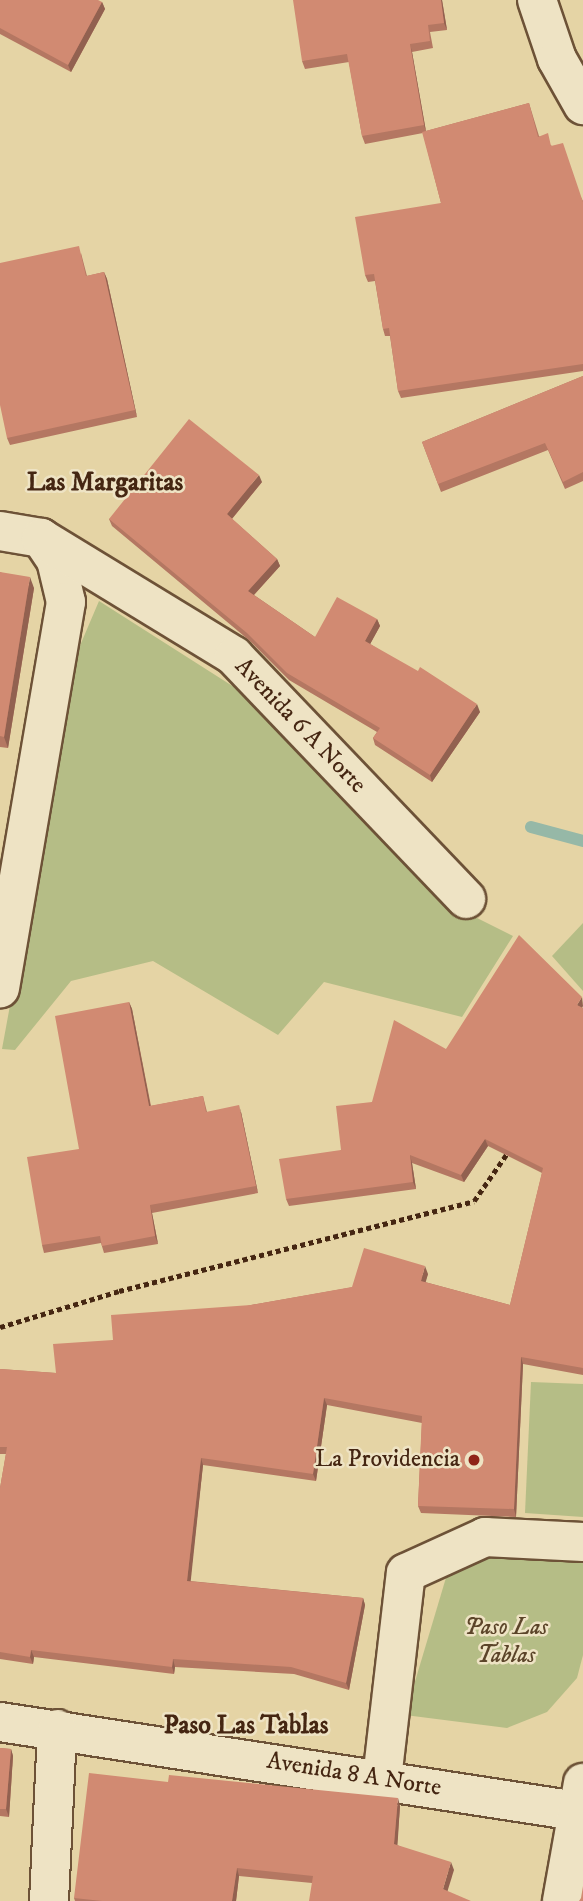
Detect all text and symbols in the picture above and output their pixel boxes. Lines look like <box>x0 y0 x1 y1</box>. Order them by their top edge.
district label: Las Margaritas <box>27 467 183 499</box>
street label: Avenida 6 A Norte <box>228 652 372 800</box>
place label: La Providencia <box>315 1446 460 1474</box>
marker: La Providencia <box>466 1452 482 1468</box>
park label: Paso Las Tablas <box>464 1614 548 1670</box>
district label: Paso Las Tablas <box>163 1710 329 1742</box>
street label: Avenida 8 A Norte <box>265 1747 443 1803</box>

